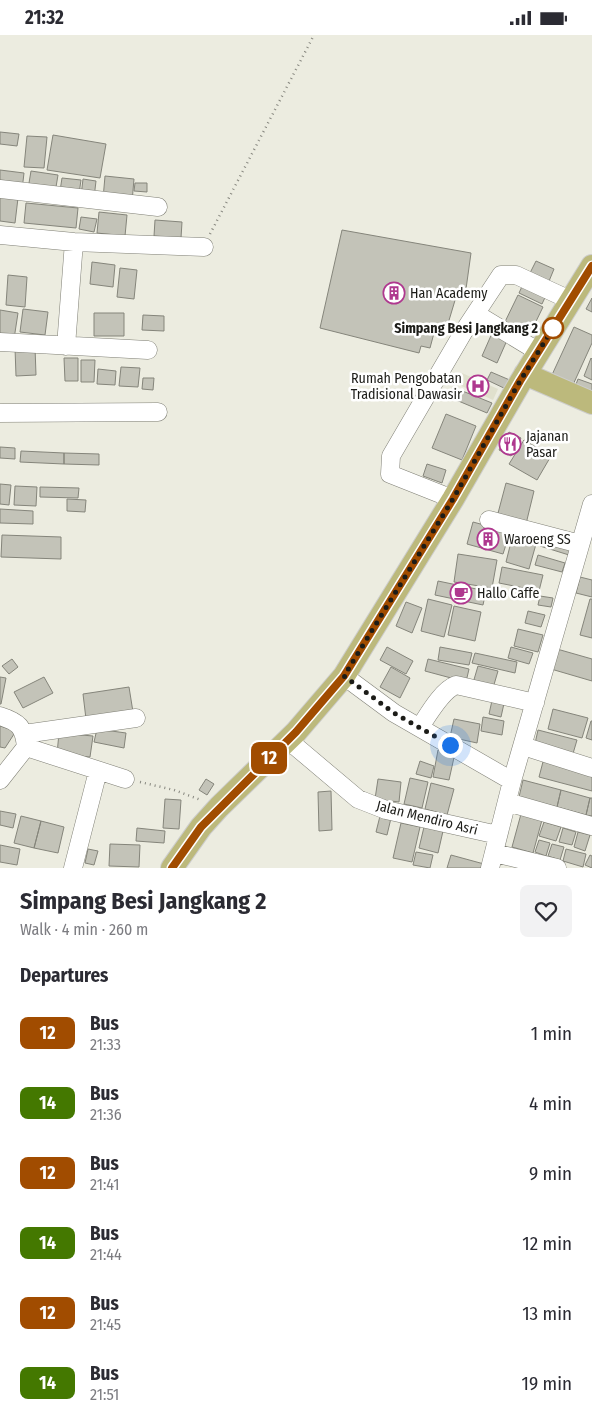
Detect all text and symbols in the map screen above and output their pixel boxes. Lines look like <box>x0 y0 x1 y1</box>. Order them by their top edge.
text: 21:32 <box>25 6 64 29</box>
building icon: Han Academy <box>382 281 406 305</box>
place label: Han Academy <box>410 285 488 302</box>
marker: Simpang Besi Jangkang 2 <box>542 317 564 339</box>
place label: Simpang Besi Jangkang 2 <box>394 320 539 337</box>
place label: Rumah Pengobatan Tradisional Dawasir <box>351 370 462 403</box>
hospital icon: Rumah Pengobatan Tradisional Dawasir <box>466 374 490 398</box>
place label: Jajanan Pasar <box>526 428 569 461</box>
restaurant icon: Jajanan Pasar <box>498 432 522 456</box>
building icon: Waroeng SS <box>476 527 500 551</box>
place label: Waroeng SS <box>504 531 571 548</box>
cafe icon: Hallo Caffe <box>449 581 473 605</box>
place label: Hallo Caffe <box>477 585 539 602</box>
your location <box>438 733 463 758</box>
line badge: 12 <box>246 742 292 774</box>
text: 12 <box>261 747 277 769</box>
street label: Jalan Mendiro Asri <box>375 797 479 839</box>
button: heart <box>520 885 572 937</box>
text: Simpang Besi Jangkang 2 <box>20 887 266 915</box>
text: Walk · 4 min · 260 m <box>20 920 148 939</box>
text: Departures <box>20 964 108 987</box>
text: Bus <box>90 1012 119 1035</box>
text: 12 <box>40 1022 55 1044</box>
text: 1 min <box>531 1022 572 1045</box>
text: 21:33 <box>90 1035 121 1054</box>
text: Bus <box>90 1082 119 1105</box>
text: 14 <box>39 1092 56 1114</box>
text: 4 min <box>529 1092 572 1115</box>
text: 21:36 <box>90 1105 122 1124</box>
text: Bus <box>90 1152 119 1175</box>
text: 12 <box>40 1162 55 1184</box>
text: 9 min <box>529 1162 572 1185</box>
text: 21:41 <box>90 1175 119 1194</box>
text: Bus <box>90 1222 119 1245</box>
text: 14 <box>39 1232 56 1254</box>
text: 12 min <box>522 1232 572 1255</box>
text: 21:44 <box>90 1245 122 1264</box>
text: Bus <box>90 1292 119 1315</box>
text: 12 <box>40 1302 55 1324</box>
text: 13 min <box>522 1302 572 1325</box>
text: 21:45 <box>90 1315 121 1334</box>
text: Bus <box>90 1362 119 1385</box>
text: 14 <box>39 1372 56 1394</box>
text: 19 min <box>521 1372 572 1395</box>
text: 21:51 <box>90 1385 119 1404</box>

